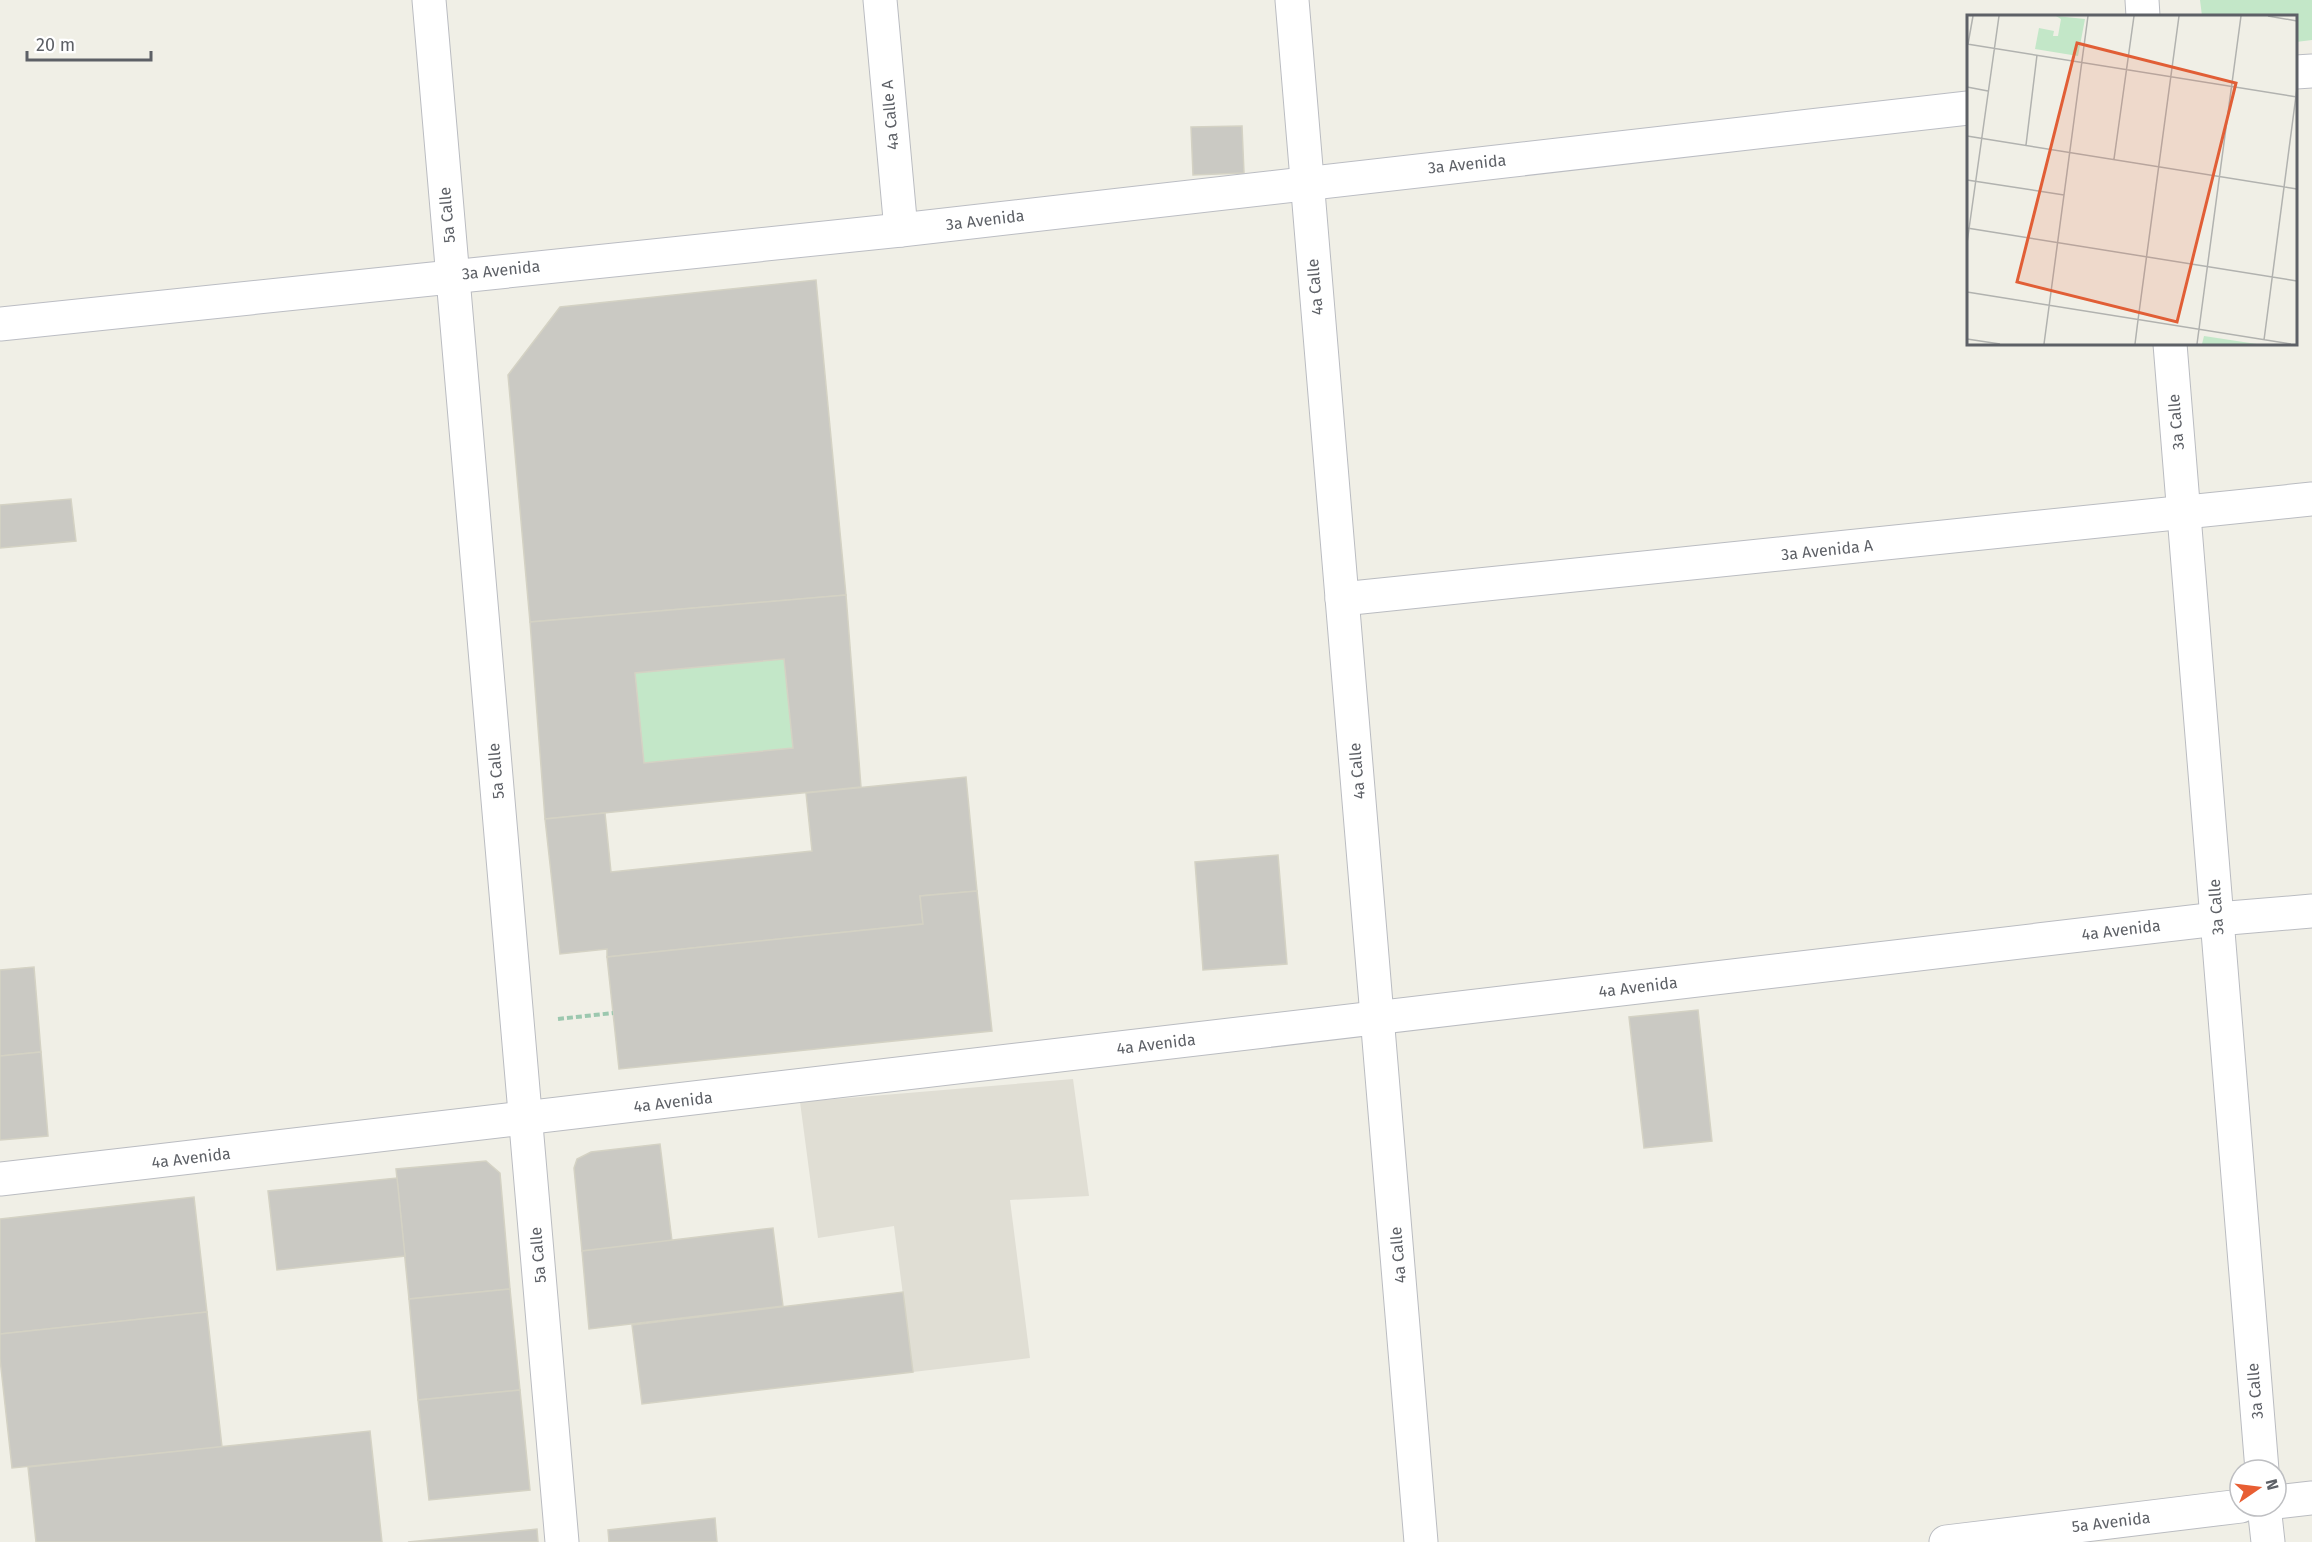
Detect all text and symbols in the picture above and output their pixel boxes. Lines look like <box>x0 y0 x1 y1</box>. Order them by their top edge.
inset map <box>1967 15 2297 345</box>
scale bar <box>27 24 152 62</box>
text: 20 m <box>36 34 75 56</box>
street label: 4a Calle A <box>877 78 903 151</box>
street label: 3a Avenida <box>1427 150 1507 178</box>
street label: 5a Calle <box>435 186 459 244</box>
street label: 3a Avenida <box>945 206 1025 234</box>
street label: 3a Avenida <box>461 256 541 284</box>
street label: 4a Calle <box>1303 258 1327 316</box>
street label: 3a Calle <box>2164 393 2188 451</box>
street label: 3a Avenida A <box>1780 536 1875 564</box>
street label: 5a Calle <box>484 742 508 800</box>
street label: 4a Calle <box>1345 742 1369 800</box>
street label: 3a Calle <box>2205 878 2227 936</box>
street label: 4a Avenida <box>2080 916 2162 944</box>
street label: 4a Avenida <box>1597 973 1679 1001</box>
street label: 4a Avenida <box>1115 1030 1197 1058</box>
street label: 4a Avenida <box>632 1088 714 1116</box>
street label: 4a Avenida <box>150 1144 232 1172</box>
street label: 5a Calle <box>526 1226 550 1284</box>
street label: 4a Calle <box>1386 1226 1410 1284</box>
street label: 3a Calle <box>2243 1362 2267 1420</box>
north arrow <box>2228 1458 2288 1518</box>
text: N <box>2262 1477 2283 1492</box>
street label: 5a Avenida <box>2071 1508 2151 1536</box>

